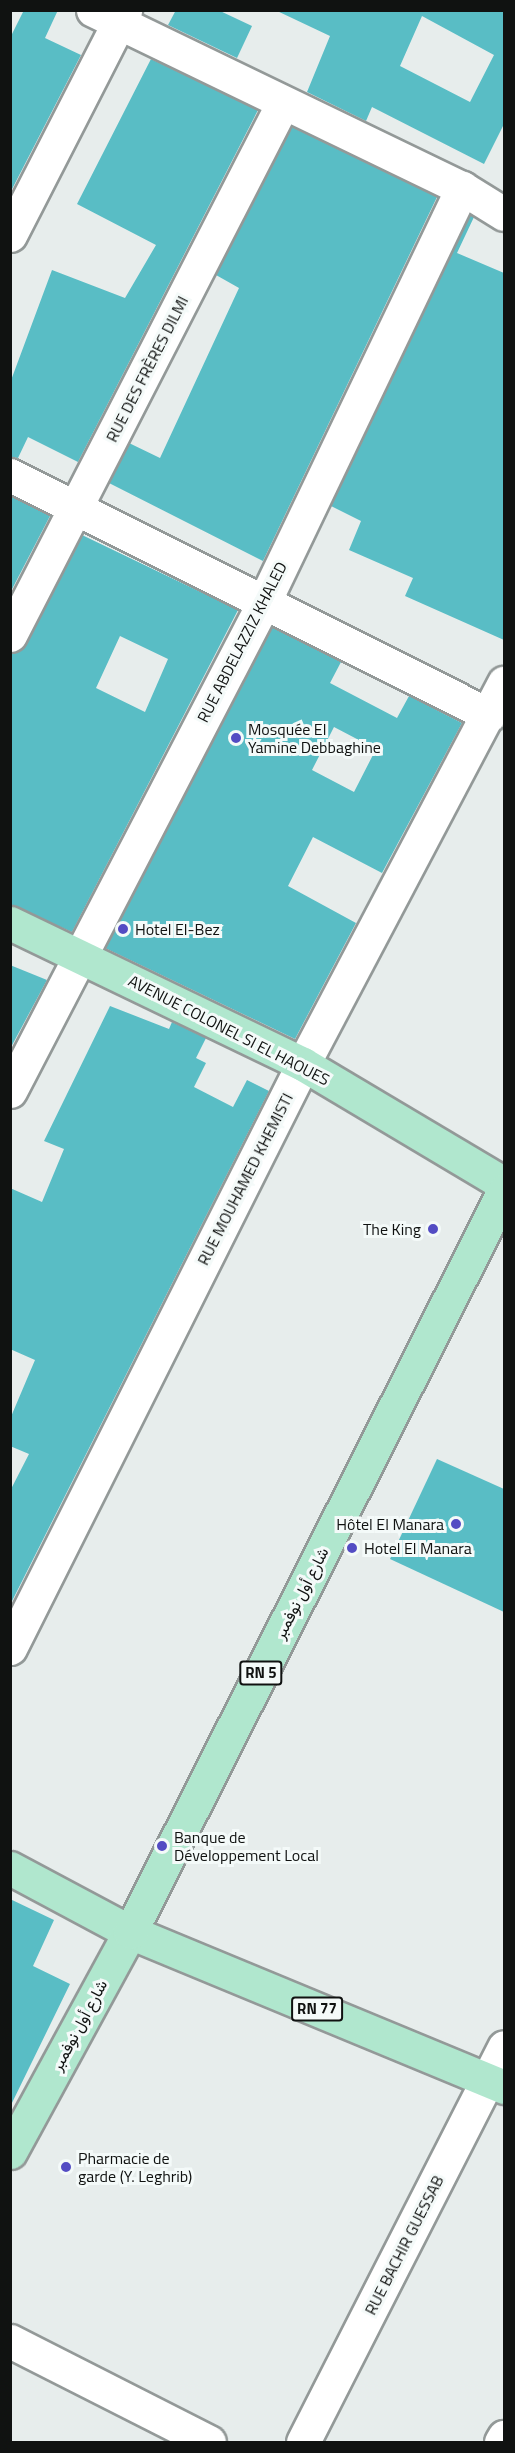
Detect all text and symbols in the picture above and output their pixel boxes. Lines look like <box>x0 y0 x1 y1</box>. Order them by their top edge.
street label: RUE DES FRÈRES DILMI <box>102 293 192 445</box>
street label: RUE ABDELAZZIZ KHALED <box>193 558 291 726</box>
place label: Mosquée El Yamine Debbaghine <box>248 719 381 757</box>
marker: Mosquée El Yamine Debbaghine <box>229 731 243 745</box>
place label: Hotel El-Bez <box>135 919 220 939</box>
marker: Hotel El-Bez <box>116 922 130 936</box>
street label: AVENUE COLONEL SI EL HAOUES <box>125 971 333 1089</box>
street label: RUE MOUHAMED KHEMISTI <box>193 1090 297 1268</box>
place label: The King <box>363 1219 421 1239</box>
marker: The King <box>426 1222 440 1236</box>
place label: Hôtel El Manara <box>336 1514 444 1534</box>
marker: Hôtel El Manara <box>449 1517 463 1531</box>
place label: Hotel El Manara <box>364 1538 472 1558</box>
marker: Hotel El Manara <box>345 1541 359 1555</box>
street label: شارع أول نوفمبر <box>270 1544 332 1642</box>
road number: RN 5 <box>238 1661 284 1685</box>
place label: Banque de Développement Local <box>174 1827 319 1865</box>
marker: Banque de Développement Local <box>155 1839 169 1853</box>
street label: شارع أول نوفمبر <box>47 1976 111 2074</box>
road number: RN 77 <box>290 1997 344 2021</box>
place label: Pharmacie de garde (Y. Leghrib) <box>78 2148 192 2186</box>
marker: Pharmacie de garde (Y. Leghrib) <box>59 2160 73 2174</box>
street label: RUE BACHIR GUESSAB <box>361 2172 447 2318</box>

